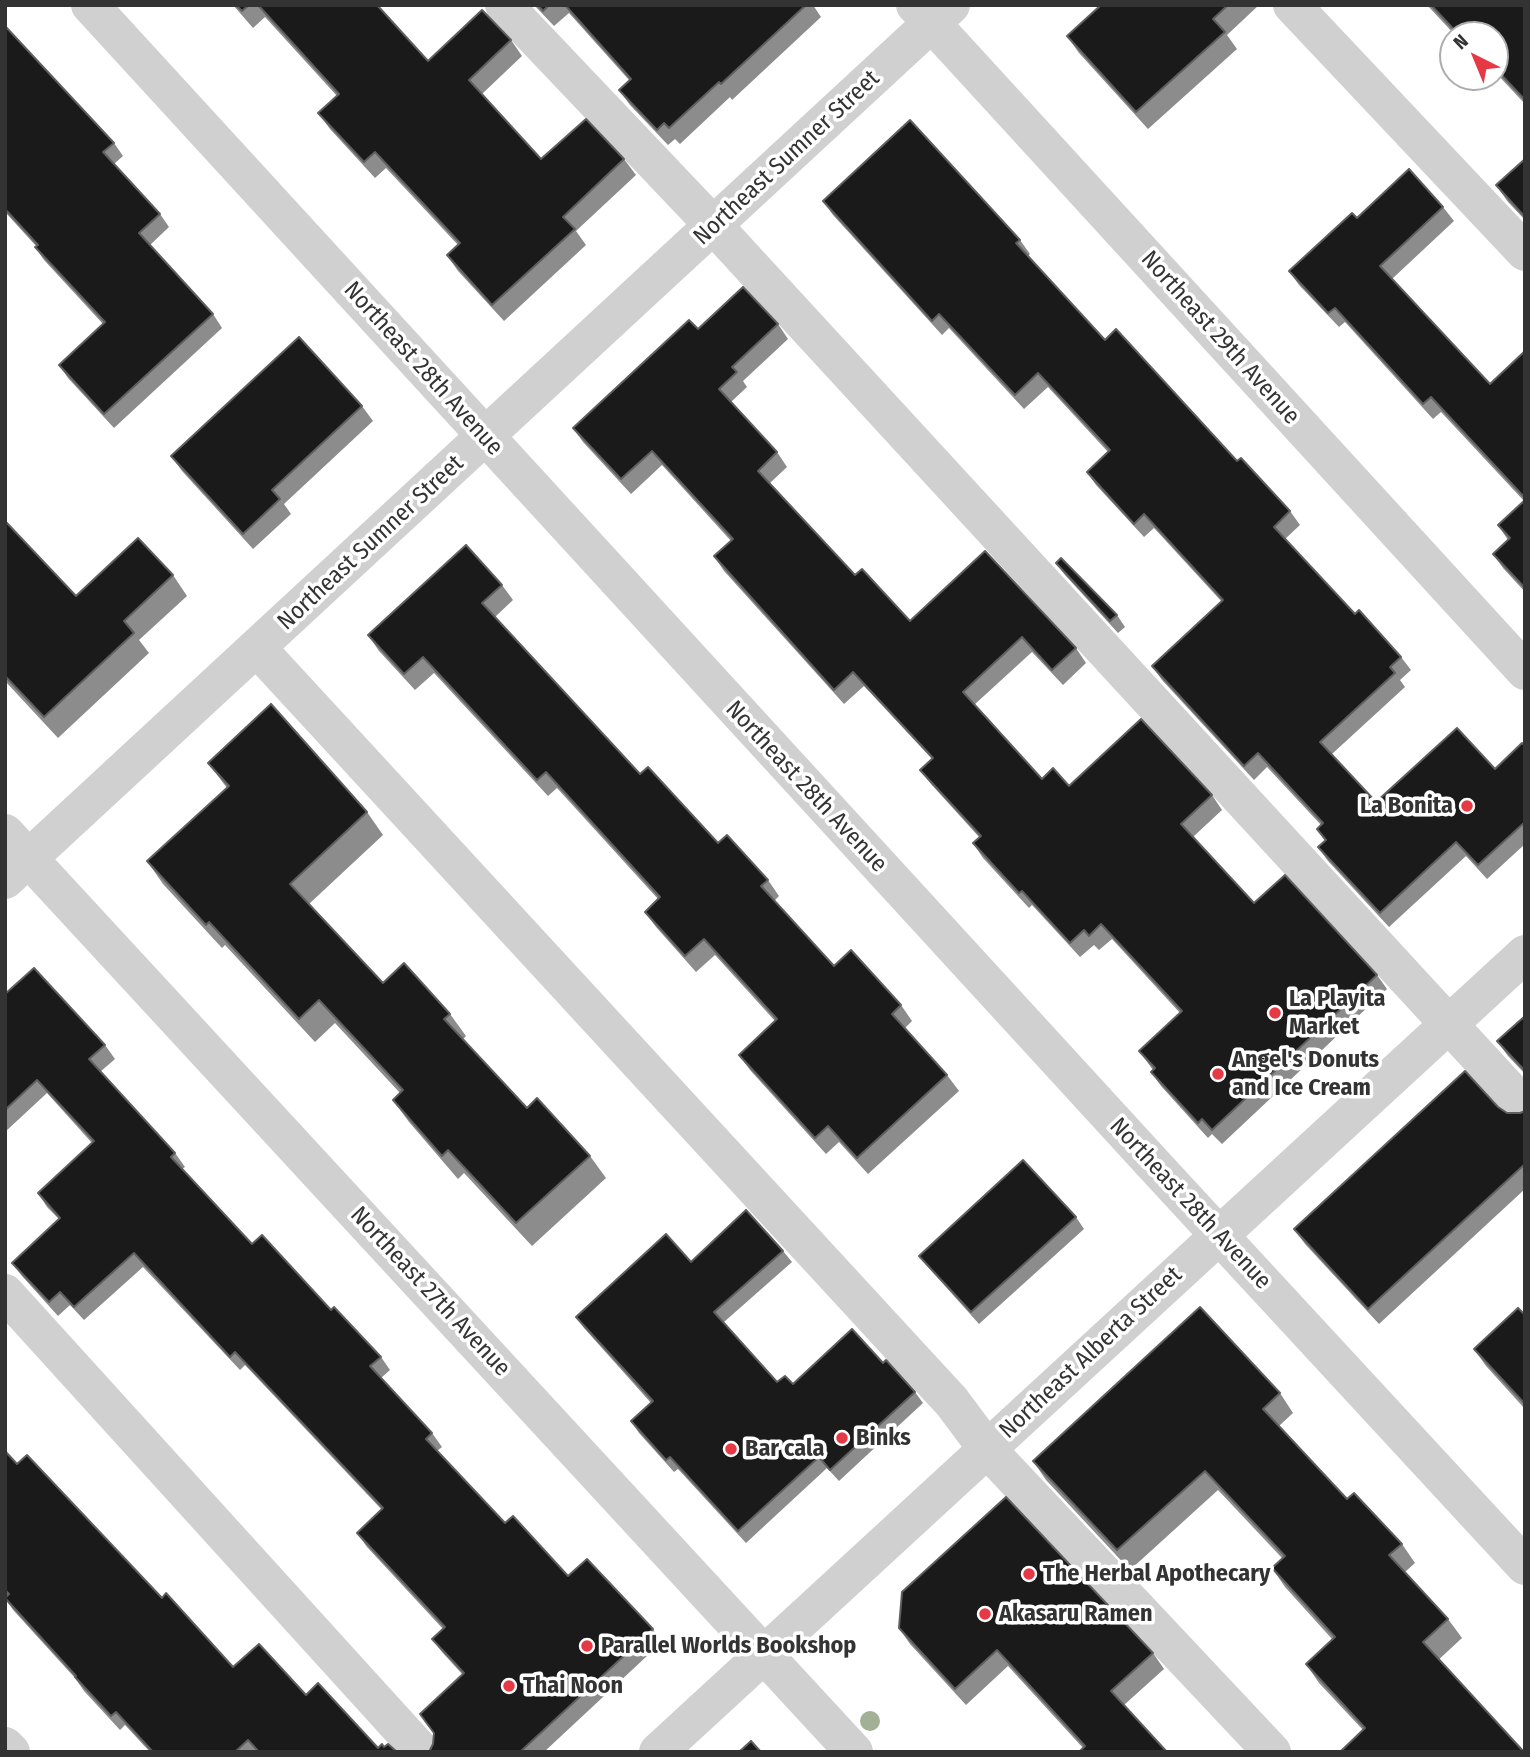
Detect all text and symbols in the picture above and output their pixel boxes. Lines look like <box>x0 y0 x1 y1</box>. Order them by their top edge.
north arrow <box>1439 21 1509 91</box>
text: N <box>1449 29 1473 54</box>
street label: Northeast Sumner Street <box>688 64 886 252</box>
street label: Northeast 29th Avenue <box>1135 245 1305 431</box>
street label: Northeast 28th Avenue <box>337 276 509 462</box>
street label: Northeast Sumner Street <box>272 449 470 637</box>
street label: Northeast 28th Avenue <box>719 695 893 879</box>
place label: La Bonita <box>1360 792 1453 820</box>
marker: La Bonita <box>1459 798 1475 814</box>
place label: La Playita Market <box>1289 985 1386 1041</box>
marker: La Playita Market <box>1267 1005 1283 1021</box>
place label: Angel's Donuts and Ice Cream <box>1232 1046 1379 1102</box>
marker: Angel's Donuts and Ice Cream <box>1210 1066 1226 1082</box>
street label: Northeast 28th Avenue <box>1103 1112 1277 1296</box>
street label: Northeast 27th Avenue <box>344 1201 516 1383</box>
street label: Northeast Alberta Street <box>994 1261 1188 1445</box>
place label: Binks <box>856 1424 911 1452</box>
marker: Binks <box>834 1430 850 1446</box>
place label: Bar cala <box>745 1435 824 1463</box>
marker: Bar cala <box>723 1441 739 1457</box>
place label: The Herbal Apothecary <box>1043 1560 1270 1588</box>
marker: The Herbal Apothecary <box>1021 1566 1037 1582</box>
place label: Akasaru Ramen <box>999 1600 1152 1628</box>
marker: Akasaru Ramen <box>977 1606 993 1622</box>
place label: Parallel Worlds Bookshop <box>601 1632 856 1660</box>
marker: Parallel Worlds Bookshop <box>579 1638 595 1654</box>
place label: Thai Noon <box>523 1672 623 1700</box>
marker: Thai Noon <box>501 1678 517 1694</box>

